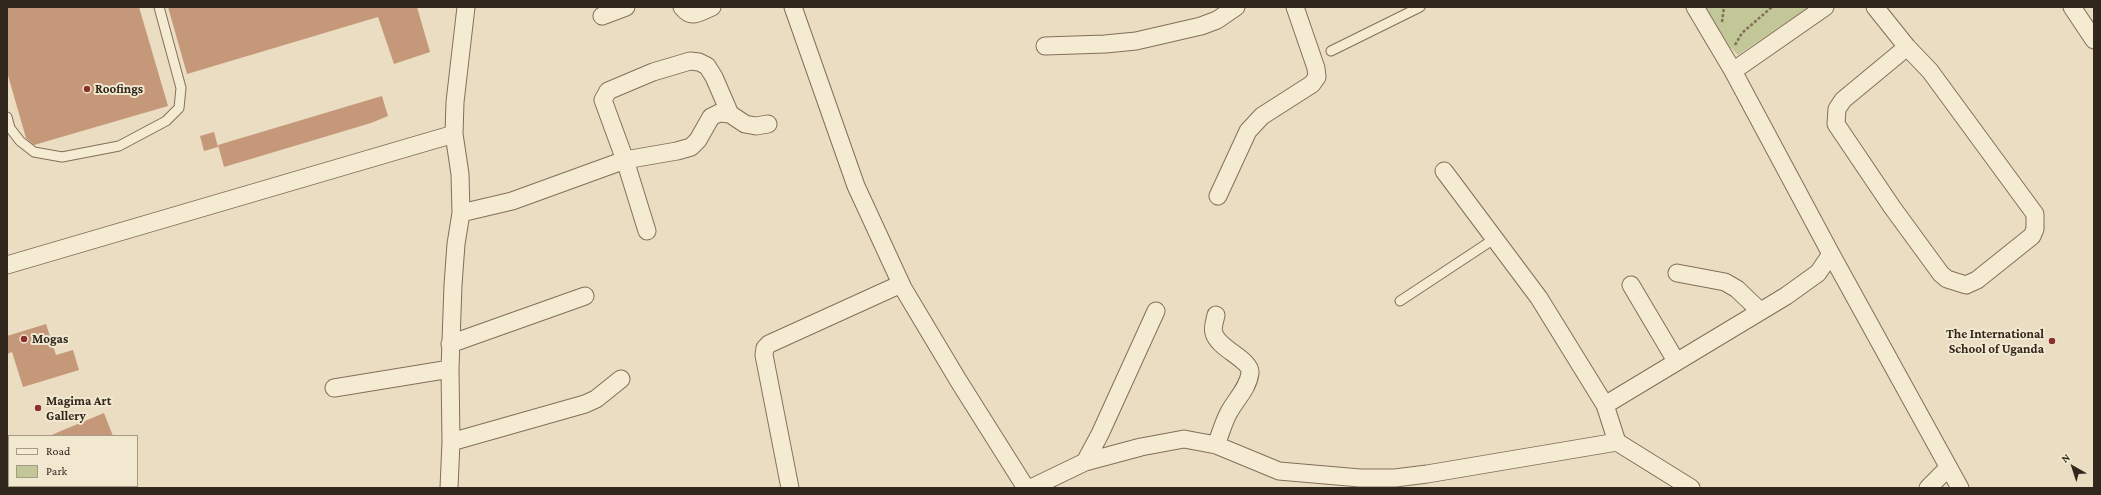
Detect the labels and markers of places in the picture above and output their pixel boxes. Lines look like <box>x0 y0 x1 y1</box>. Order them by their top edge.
place label: Roofings <box>95 81 143 97</box>
marker: Roofings <box>82 84 92 94</box>
place label: The International School of Uganda <box>1946 326 2044 357</box>
place label: Mogas <box>32 331 68 347</box>
marker: Mogas <box>19 334 29 344</box>
marker: The International School of Uganda <box>2047 336 2057 346</box>
place label: Magima Art Gallery <box>46 393 111 424</box>
marker: Magima Art Gallery <box>33 403 43 413</box>

